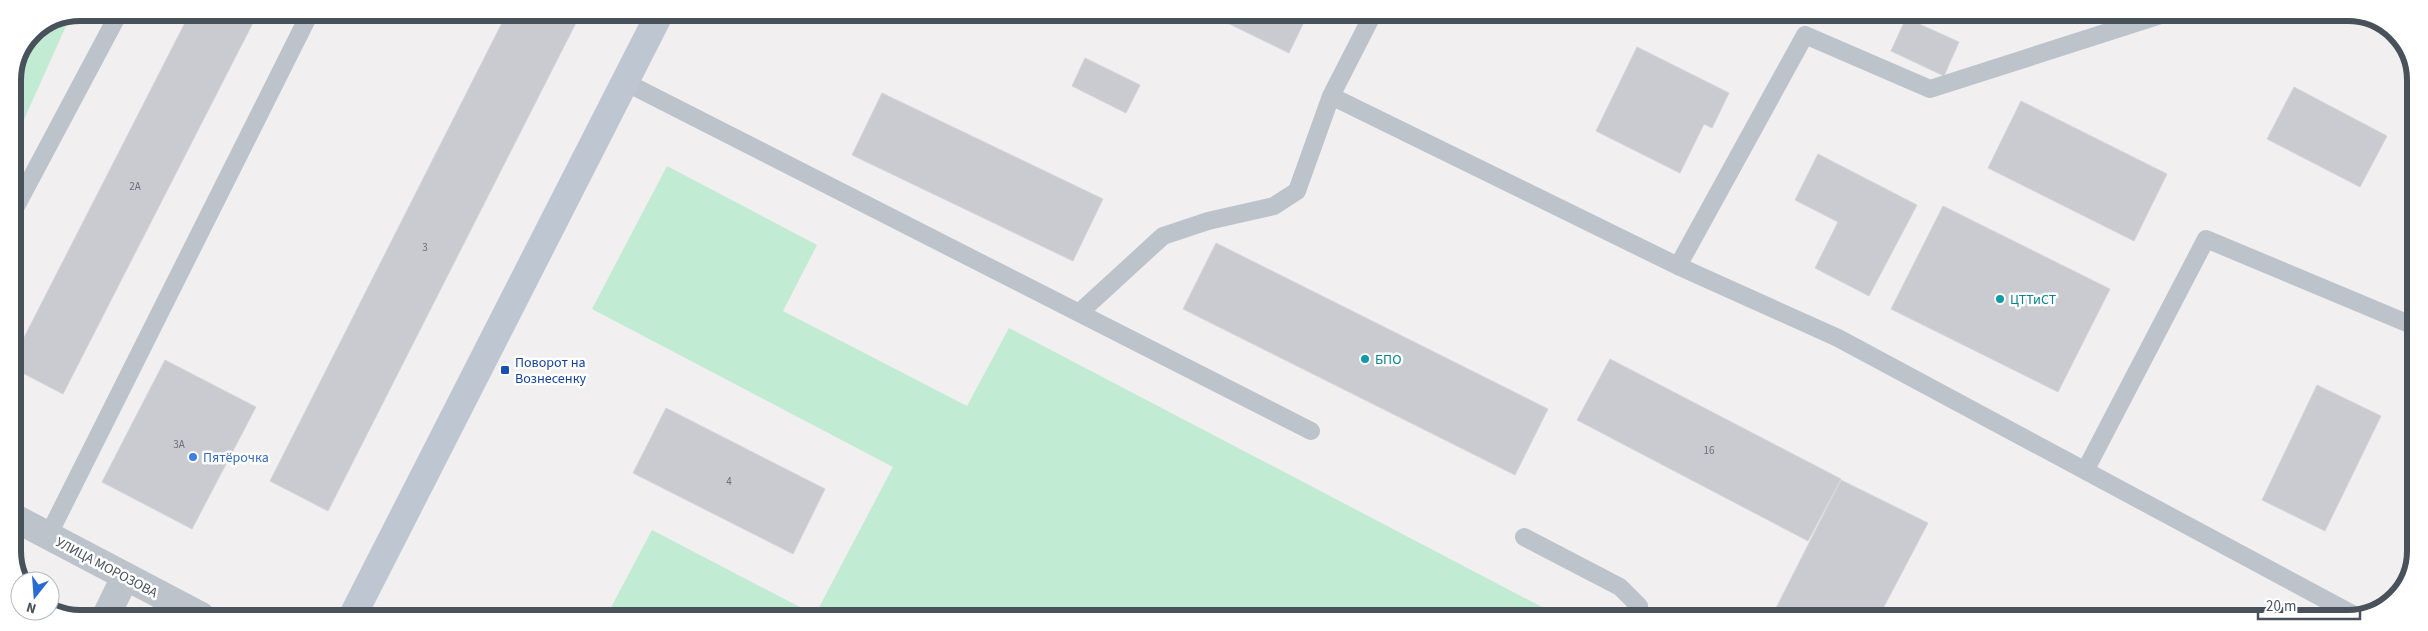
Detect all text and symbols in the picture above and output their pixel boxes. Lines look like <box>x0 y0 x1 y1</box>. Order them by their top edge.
house number: 2А <box>129 179 141 194</box>
house number: 3 <box>422 240 428 255</box>
place label: ЦТТиСТ <box>2010 290 2057 310</box>
marker: ЦТТиСТ <box>1994 293 2006 305</box>
place label: БПО <box>1375 350 1401 370</box>
place label: Поворот на Вознесенку <box>515 353 586 389</box>
marker: БПО <box>1359 353 1371 365</box>
marker: Поворот на Вознесенку <box>499 364 511 376</box>
house number: 3А <box>173 437 185 452</box>
house number: 16 <box>1704 443 1715 458</box>
place label: Пятёрочка <box>203 448 269 468</box>
marker: Пятёрочка <box>187 451 199 463</box>
house number: 4 <box>726 474 732 489</box>
street label: УЛИЦА МОРОЗОВА <box>52 533 161 603</box>
north arrow <box>10 571 60 621</box>
scale bar <box>2258 588 2360 620</box>
text: 20 m <box>2266 596 2296 617</box>
text: N <box>24 597 39 618</box>

